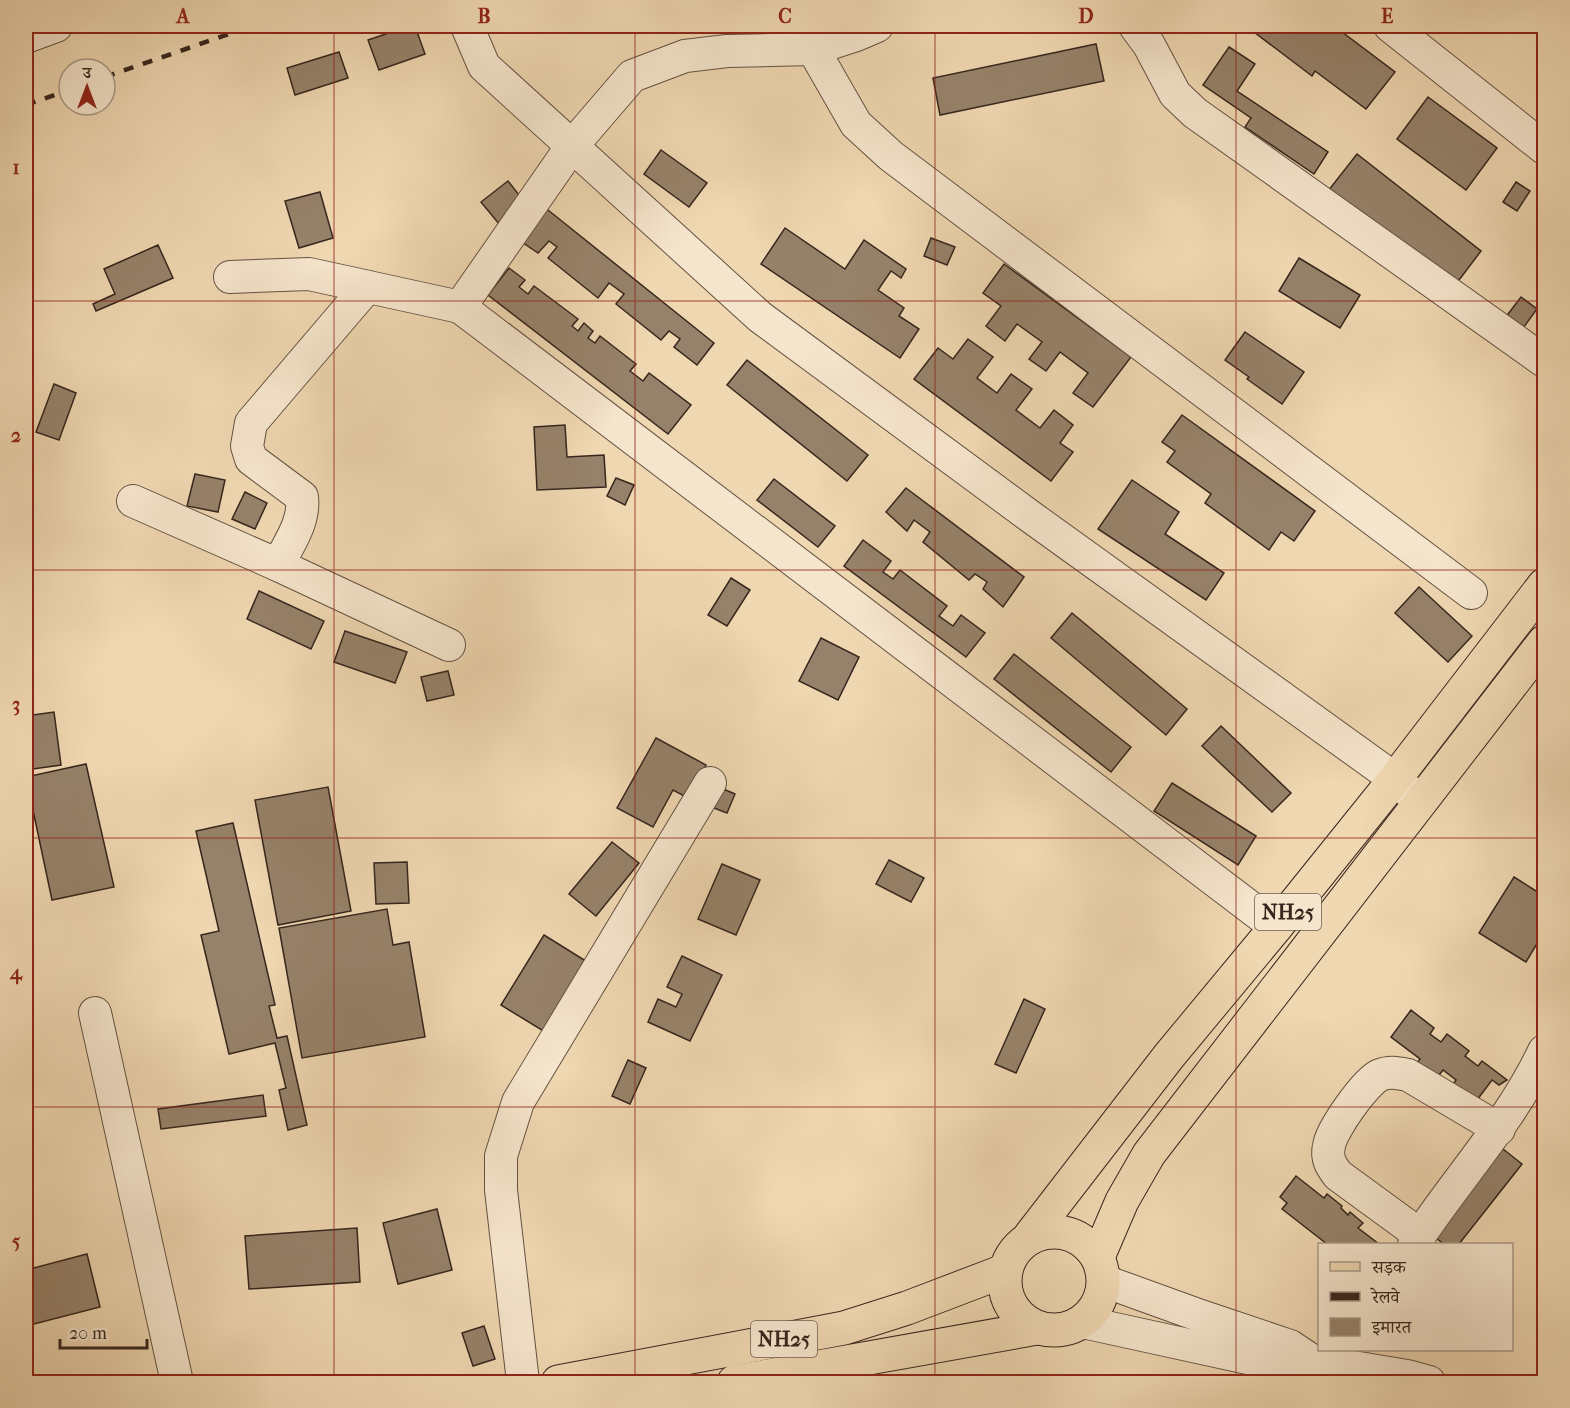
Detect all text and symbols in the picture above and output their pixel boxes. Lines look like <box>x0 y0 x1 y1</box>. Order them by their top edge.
text: A <box>175 5 191 28</box>
text: B <box>477 5 491 28</box>
text: C <box>778 5 792 28</box>
text: D <box>1078 5 1094 28</box>
text: E <box>1381 5 1393 28</box>
north arrow <box>57 57 117 117</box>
text: उ <box>82 63 93 82</box>
text: 1 <box>12 156 20 179</box>
text: 2 <box>11 424 21 447</box>
text: 3 <box>12 693 20 716</box>
road number: NH25 <box>1255 894 1321 930</box>
text: 4 <box>9 961 23 985</box>
text: 5 <box>12 1230 21 1253</box>
legend <box>1318 1243 1513 1351</box>
text: सड़क <box>1371 1257 1407 1278</box>
text: रेलवे <box>1370 1287 1401 1308</box>
scale bar <box>60 1312 147 1350</box>
text: इमारत <box>1371 1317 1412 1338</box>
road number: NH25 <box>751 1321 817 1357</box>
text: 20 m <box>69 1323 107 1344</box>

